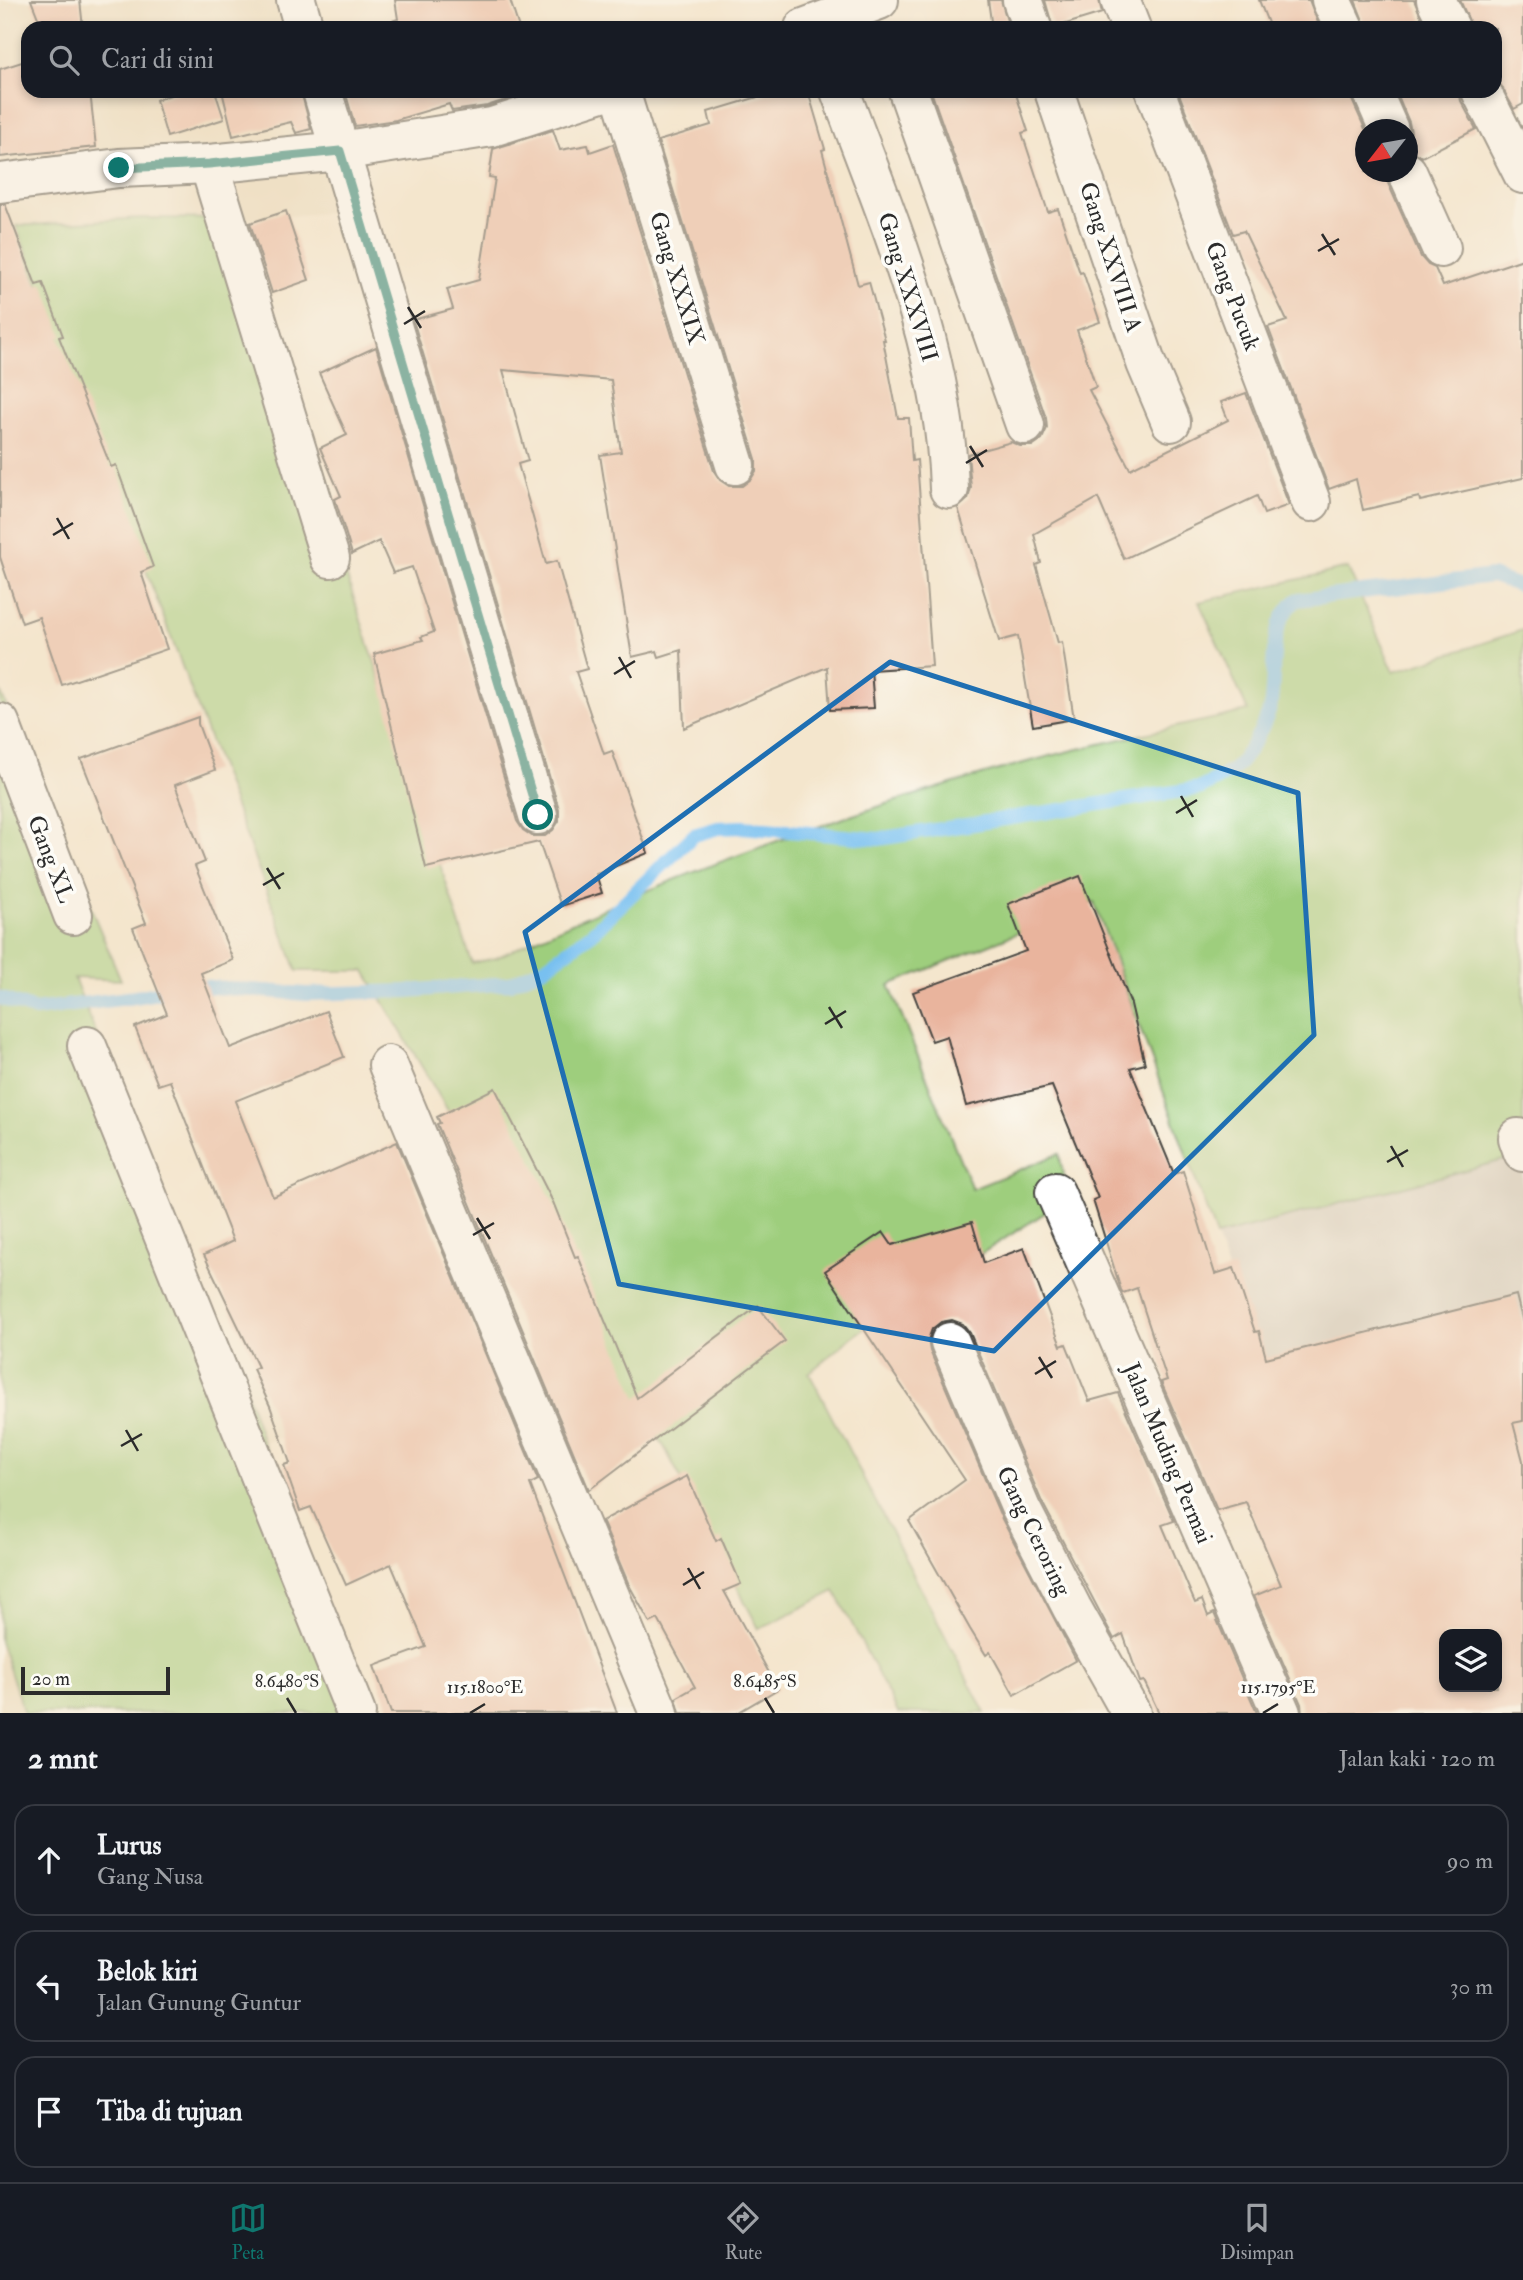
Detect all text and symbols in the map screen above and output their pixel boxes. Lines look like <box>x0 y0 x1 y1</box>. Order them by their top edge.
search box <box>21 21 1502 98</box>
icon: search <box>45 41 83 79</box>
text: Cari di sini <box>101 44 214 76</box>
north arrow <box>1355 119 1418 182</box>
route end <box>103 152 134 183</box>
street label: Gang XXVIII A <box>1073 178 1149 336</box>
street label: Gang XXXIX <box>643 208 711 348</box>
street label: Gang XXXVIII <box>872 209 944 365</box>
street label: Gang Pucuk <box>1199 237 1267 355</box>
route start <box>522 799 553 830</box>
street label: Gang XL <box>21 811 81 907</box>
street label: Jalan Muding Permai <box>1116 1357 1219 1548</box>
street label: Gang Ceroring <box>990 1461 1078 1601</box>
map controls <box>1439 1629 1502 1692</box>
button: layers <box>1439 1629 1502 1692</box>
scale bar <box>21 1664 170 1696</box>
text: 20 m <box>32 1667 70 1691</box>
text: 8.6480°S <box>255 1670 319 1693</box>
text: 8.6485°S <box>733 1670 797 1693</box>
text: 115.1800°E <box>447 1676 523 1699</box>
text: 115.1795°E <box>1240 1676 1316 1699</box>
text: 2 mnt <box>28 1740 98 1777</box>
text: Jalan kaki · 120 m <box>1339 1744 1495 1773</box>
text: Lurus <box>97 1830 161 1862</box>
icon: ahead <box>30 1841 68 1879</box>
text: 90 m <box>1447 1846 1493 1875</box>
text: Gang Nusa <box>97 1862 203 1891</box>
text: Belok kiri <box>97 1956 198 1988</box>
icon: left <box>30 1967 68 2005</box>
text: 30 m <box>1450 1972 1493 2001</box>
text: Jalan Gunung Guntur <box>97 1988 301 2017</box>
icon: arrive <box>30 2093 68 2131</box>
text: Tiba di tujuan <box>97 2096 242 2128</box>
tab: Peta <box>229 2199 267 2265</box>
tab: Rute <box>724 2199 762 2265</box>
tab: Disimpan <box>1220 2199 1294 2265</box>

